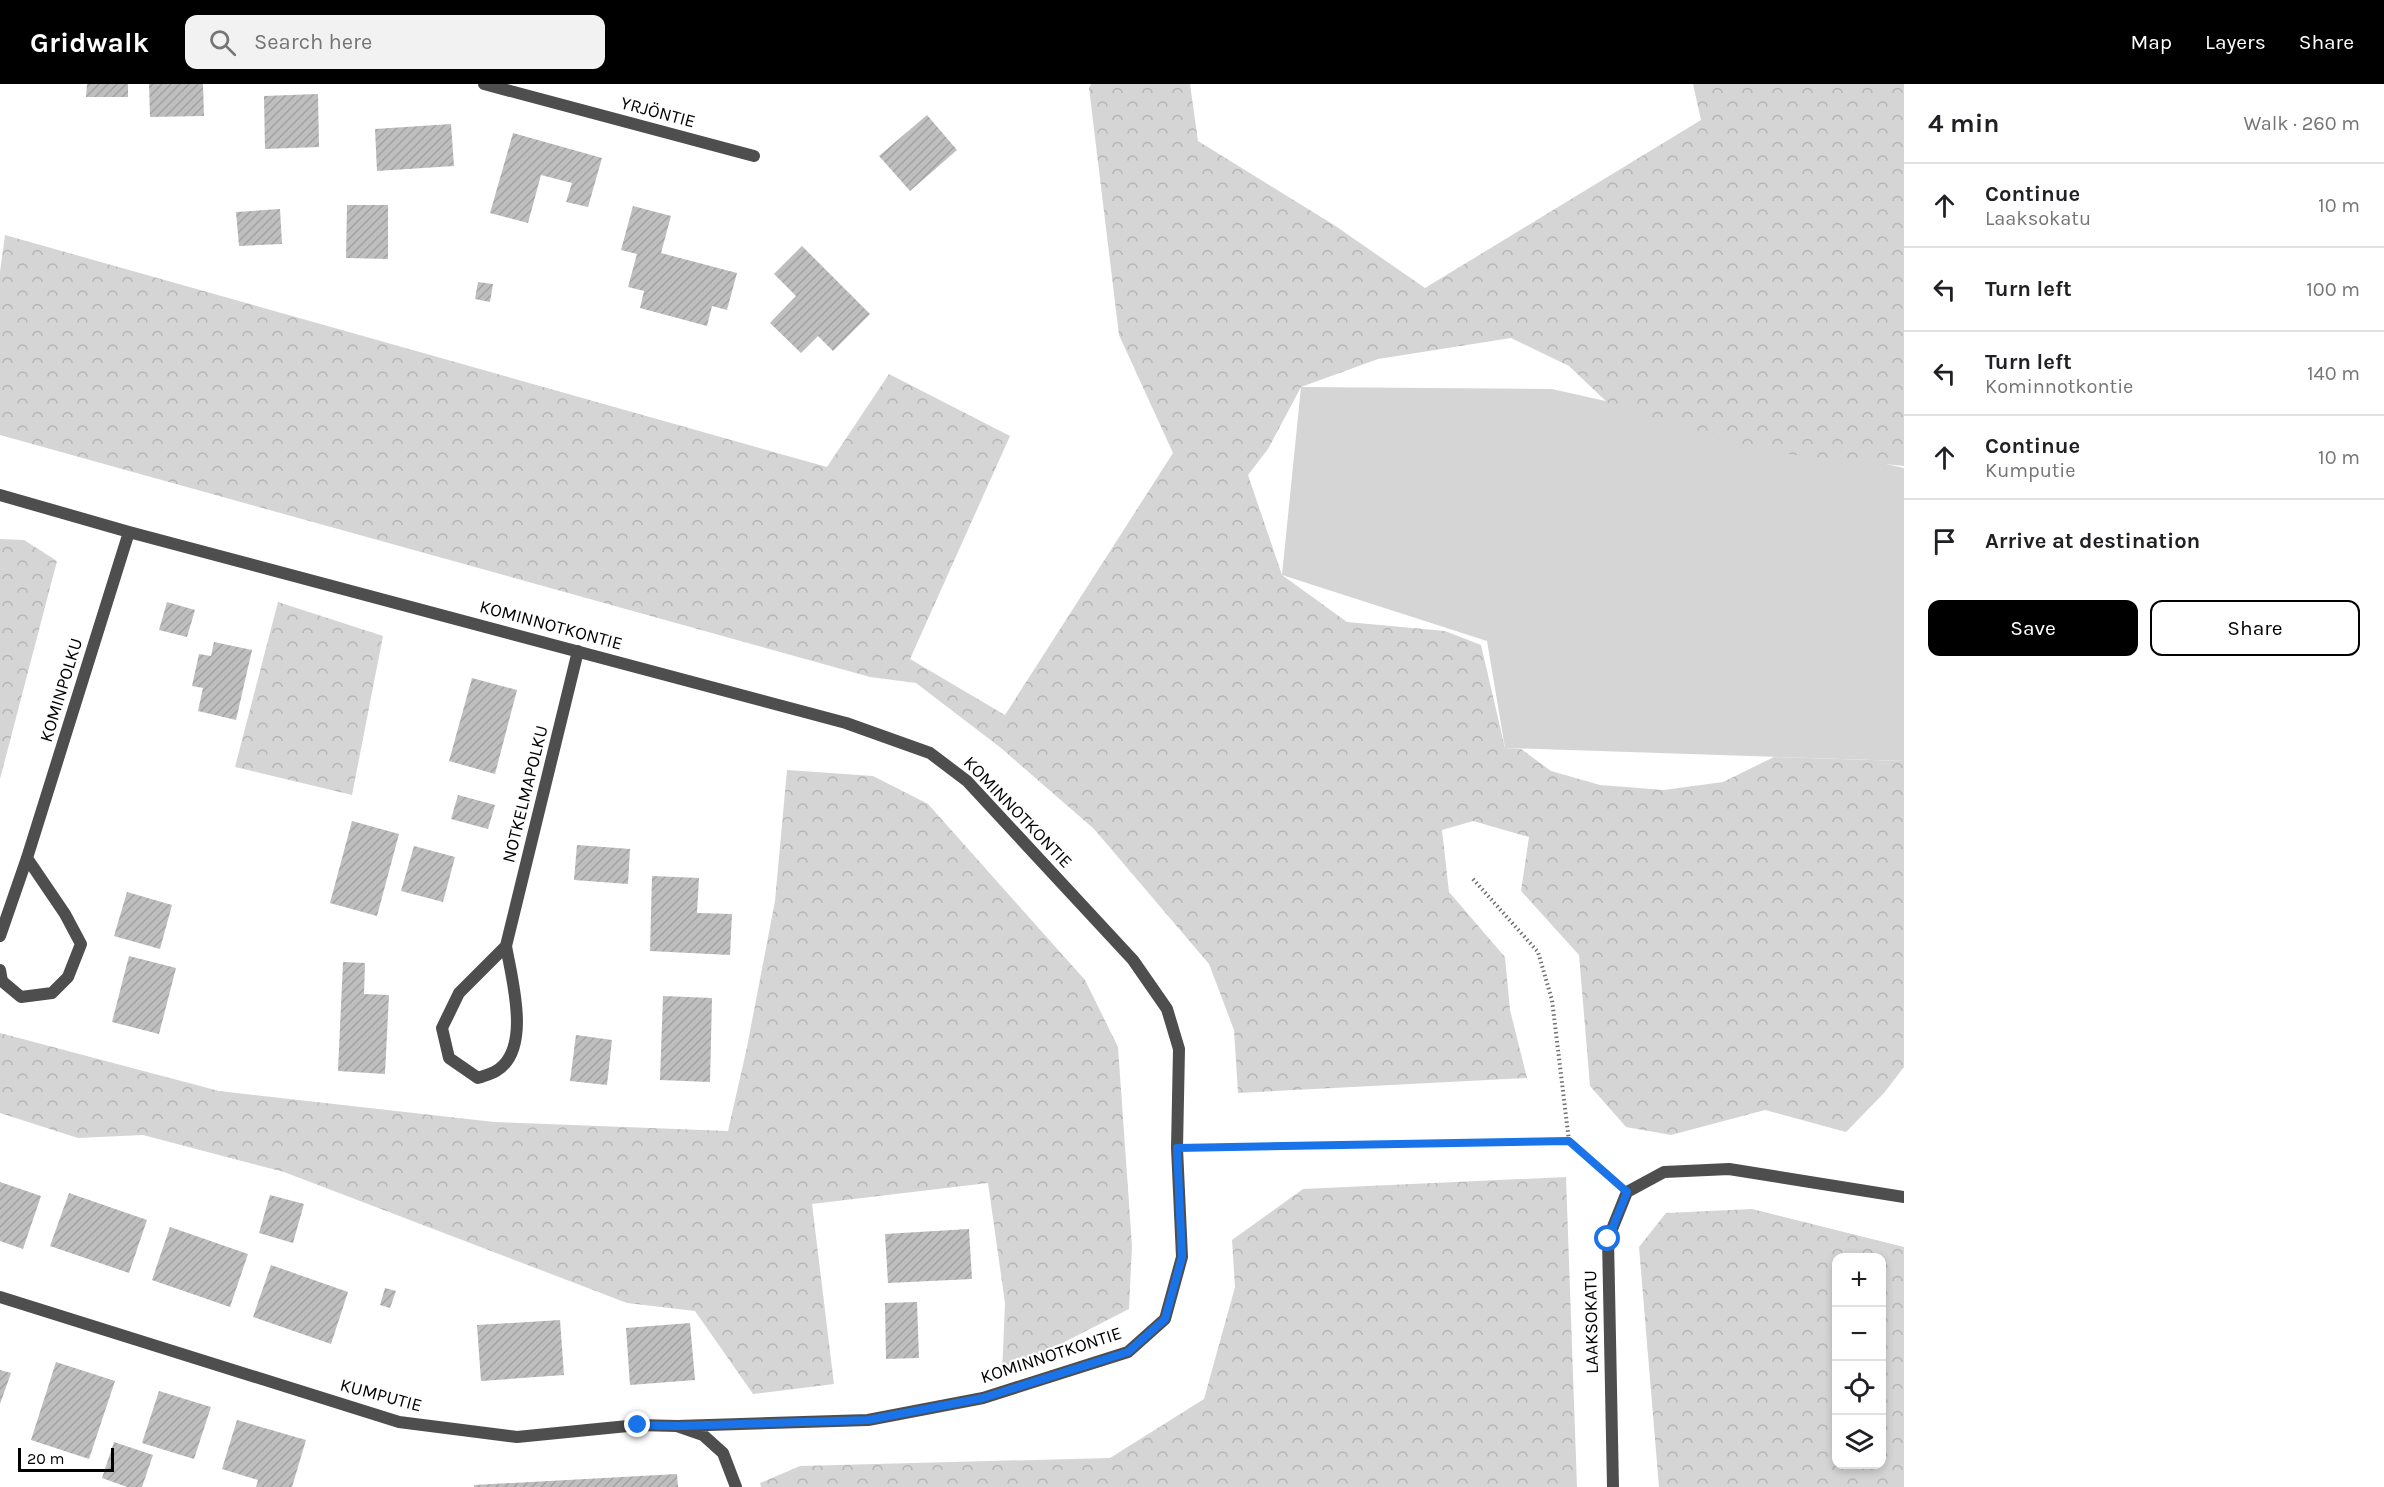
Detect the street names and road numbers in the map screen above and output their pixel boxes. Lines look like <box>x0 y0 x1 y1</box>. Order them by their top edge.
street label: YRJÖNTIE <box>618 92 698 132</box>
street label: KOMINNOTKONTIE <box>477 595 625 655</box>
street label: KOMINPOLKU <box>35 635 87 745</box>
street label: NOTKELMAPOLKU <box>497 723 553 865</box>
street label: KOMINNOTKONTIE <box>959 751 1077 873</box>
street label: LAAKSOKATU <box>1579 1270 1603 1374</box>
street label: KOMINNOTKONTIE <box>978 1322 1124 1388</box>
street label: KUMPUTIE <box>338 1374 424 1416</box>

